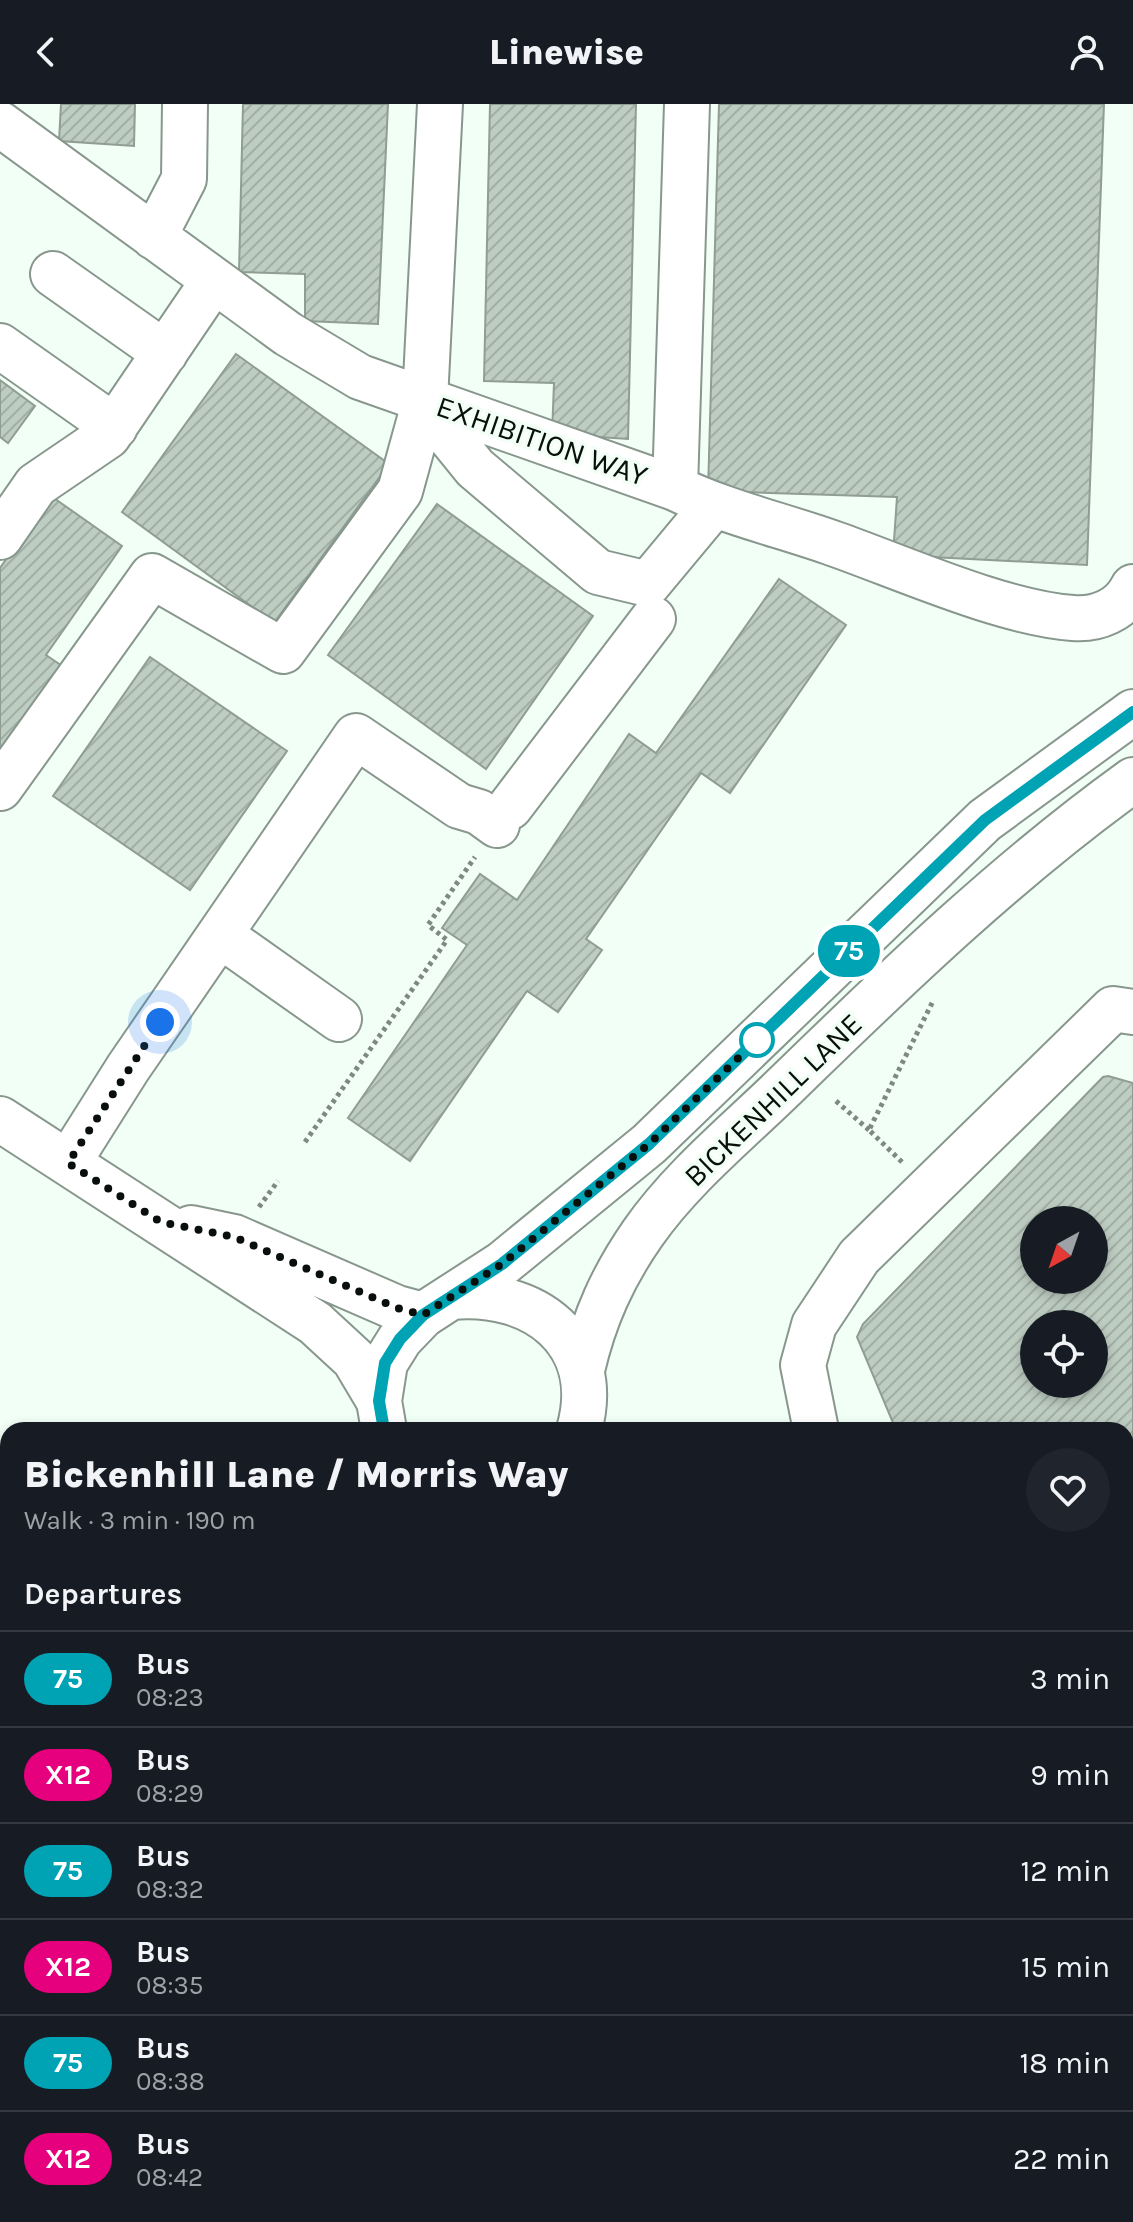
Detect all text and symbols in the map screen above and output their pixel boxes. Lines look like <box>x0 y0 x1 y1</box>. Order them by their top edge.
icon: back <box>24 30 68 74</box>
icon: person <box>1065 30 1109 74</box>
text: Linewise <box>489 31 644 73</box>
street label: EXHIBITION WAY <box>432 388 653 494</box>
line badge: 75 <box>813 925 885 977</box>
text: 75 <box>834 934 864 967</box>
your location <box>140 1002 180 1042</box>
street label: BICKENHILL LANE <box>677 1006 869 1194</box>
unlabelled marker <box>740 1023 774 1057</box>
north arrow <box>1020 1206 1108 1294</box>
map controls <box>1020 1206 1108 1398</box>
button: locate <box>1020 1310 1108 1398</box>
button: heart <box>1026 1448 1110 1532</box>
text: Bickenhill Lane / Morris Way <box>24 1452 568 1497</box>
text: Walk · 3 min · 190 m <box>24 1505 256 1536</box>
text: Departures <box>24 1576 182 1612</box>
text: Bus <box>136 1646 190 1682</box>
text: 3 min <box>1030 1661 1110 1697</box>
text: 75 <box>53 1662 83 1695</box>
text: 08:23 <box>136 1682 204 1713</box>
text: Bus <box>136 1742 190 1778</box>
text: 9 min <box>1030 1757 1110 1793</box>
text: X12 <box>45 1758 91 1791</box>
text: 08:29 <box>136 1778 204 1809</box>
text: Bus <box>136 1838 190 1874</box>
text: 12 min <box>1020 1853 1110 1889</box>
text: 75 <box>53 1854 83 1887</box>
text: 08:32 <box>136 1874 204 1905</box>
text: Bus <box>136 1934 190 1970</box>
text: 15 min <box>1021 1949 1110 1985</box>
text: X12 <box>45 1950 91 1983</box>
text: 08:35 <box>136 1970 203 2001</box>
text: Bus <box>136 2030 190 2066</box>
text: 18 min <box>1019 2045 1110 2081</box>
text: 75 <box>53 2046 83 2079</box>
text: 08:38 <box>136 2066 205 2097</box>
text: Bus <box>136 2126 190 2162</box>
text: 22 min <box>1013 2141 1110 2177</box>
text: X12 <box>45 2142 91 2175</box>
text: 08:42 <box>136 2162 203 2193</box>

